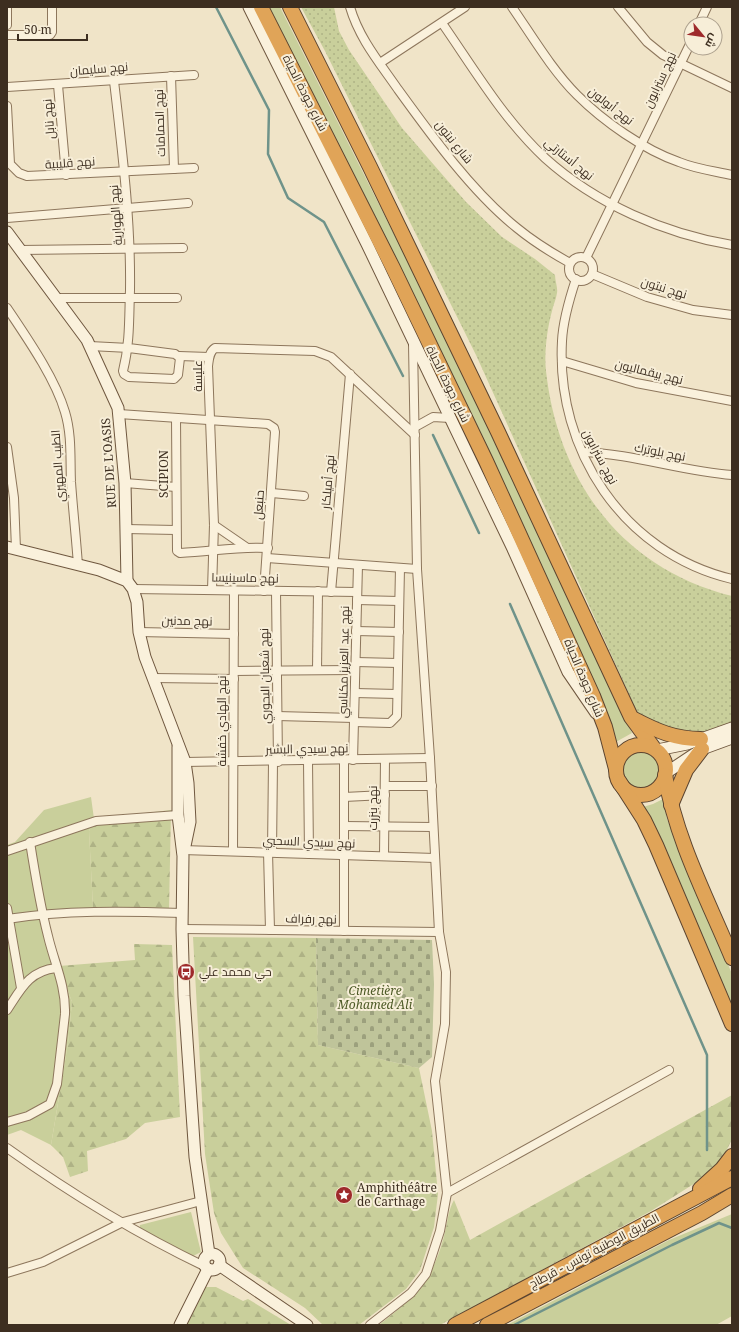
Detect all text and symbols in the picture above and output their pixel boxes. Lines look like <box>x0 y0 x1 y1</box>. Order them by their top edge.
scale bar <box>18 16 87 42</box>
north arrow <box>683 16 723 56</box>
text: 50 m <box>24 21 52 38</box>
text: ش <box>702 31 722 51</box>
street label: نهج سترابون <box>639 49 680 111</box>
street label: شارع جودة الحياة <box>279 52 332 134</box>
street label: نهج سليمان <box>69 57 129 80</box>
street label: نهج أبولون <box>585 82 638 129</box>
street label: نهج الحمامات <box>150 89 169 157</box>
street label: نهج نابل <box>38 98 59 140</box>
street label: شارع نبتون <box>432 116 477 167</box>
street label: نهج أستارتي <box>540 133 598 185</box>
street label: نهج قليبية <box>44 152 96 173</box>
street label: نهج الهوارية <box>105 184 126 246</box>
street label: نهج نبتون <box>639 273 689 303</box>
street label: شارع جودة الحياة <box>422 342 474 425</box>
street label: نهج بيقماليون <box>613 355 685 388</box>
street label: عليسة <box>189 360 206 392</box>
street label: RUE DE L'OASIS <box>97 417 120 509</box>
street label: نهج سترابون <box>579 426 622 487</box>
street label: الطيب المهيري <box>46 429 71 503</box>
street label: نهج بلوترك <box>633 438 687 465</box>
street label: SCIPION <box>155 450 172 498</box>
street label: نهج أميلكار <box>317 454 338 511</box>
street label: حنبعل <box>249 490 268 520</box>
street label: نهج ماسينيسا <box>211 568 279 587</box>
street label: نهج عبد العزيز مكناسي <box>334 606 355 718</box>
street label: نهج مدنين <box>161 612 213 629</box>
street label: نهج شعبان البحوري <box>255 628 276 724</box>
street label: شارع جودة الحياة <box>560 636 609 720</box>
street label: نهج الهادي خفشة <box>213 675 232 767</box>
street label: نهج سيدي البشير <box>264 739 349 760</box>
street label: نهج بنزرت <box>364 786 381 830</box>
street label: نهج سيدي السحبي <box>262 831 356 854</box>
street label: نهج رفراف <box>285 910 337 927</box>
bus stop icon: حي محمد علي <box>176 962 196 982</box>
place label: حي محمد علي <box>199 963 272 982</box>
park label: Cimetière Mohamed Ali <box>337 982 413 1013</box>
place label: Amphithéâtre de Carthage <box>357 1179 437 1210</box>
place icon: Amphithéâtre de Carthage <box>334 1185 354 1205</box>
street label: الطريق الوطنية تونس - قرطاج <box>526 1209 662 1292</box>

